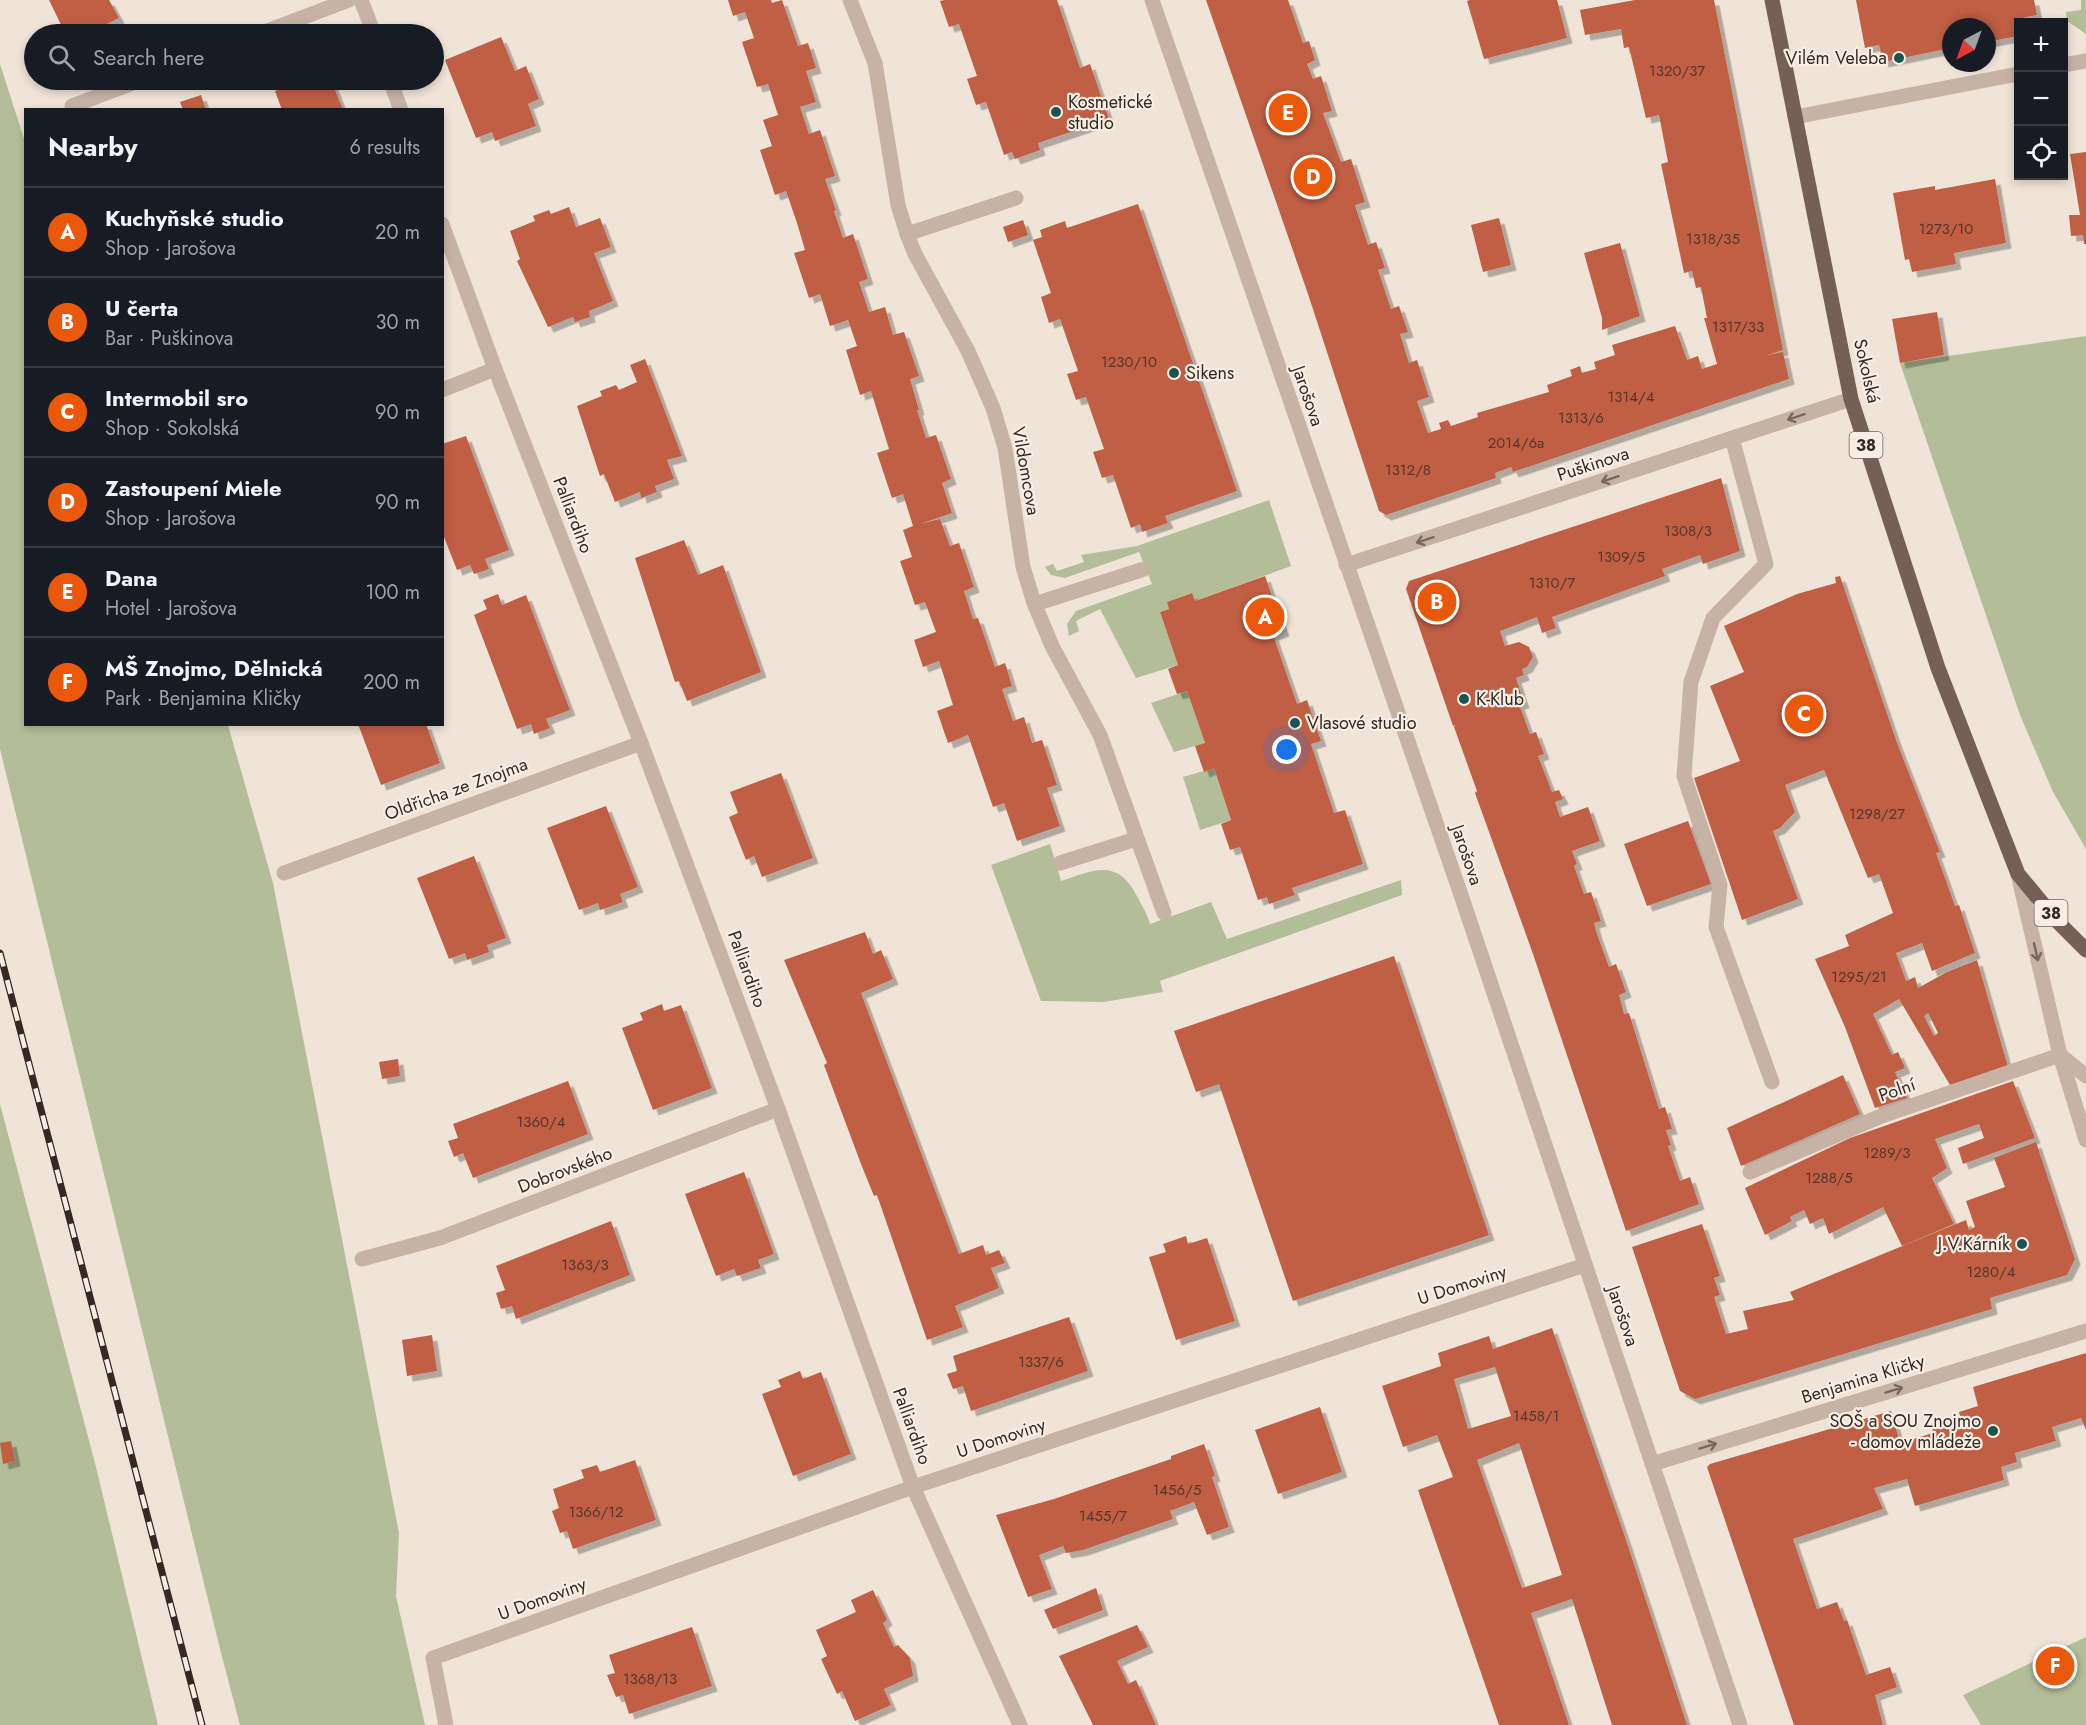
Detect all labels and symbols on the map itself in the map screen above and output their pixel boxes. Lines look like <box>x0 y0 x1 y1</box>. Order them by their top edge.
north arrow <box>1942 18 1996 72</box>
place label: Vilém Veleba <box>1786 45 1887 71</box>
marker: Vilém Veleba <box>1892 51 1906 65</box>
house number: 1320/37 <box>1649 60 1705 82</box>
place label: Kosmetické studio <box>1068 89 1153 136</box>
pin: E <box>1268 90 1308 136</box>
marker: Kosmetické studio <box>1049 105 1063 119</box>
pin: D <box>1294 154 1332 200</box>
house number: 1273/10 <box>1919 218 1973 240</box>
house number: 1318/35 <box>1686 228 1740 250</box>
house number: 1317/33 <box>1712 316 1764 338</box>
street label: Sokolská <box>1847 336 1887 406</box>
house number: 1230/10 <box>1101 351 1157 373</box>
place label: Sikens <box>1186 360 1234 386</box>
street label: Jarošova <box>1285 361 1330 430</box>
marker: Sikens <box>1167 366 1181 380</box>
house number: 1314/4 <box>1608 386 1655 408</box>
house number: 1313/6 <box>1558 407 1604 429</box>
one-way arrow <box>1787 413 1806 424</box>
street label: Vildomcova <box>1005 425 1047 517</box>
house number: 2014/6a <box>1488 432 1544 454</box>
road number: 38 <box>1850 432 1882 458</box>
street label: Puškinova <box>1554 440 1632 488</box>
house number: 1312/8 <box>1385 459 1431 481</box>
street label: Palliardiho <box>547 473 600 557</box>
one-way arrow <box>1601 474 1620 485</box>
house number: 1308/3 <box>1664 520 1712 542</box>
one-way arrow <box>1416 535 1435 546</box>
house number: 1309/5 <box>1597 546 1645 568</box>
house number: 1310/7 <box>1529 572 1575 594</box>
pin: B <box>1418 580 1456 624</box>
pin: A <box>1246 594 1284 640</box>
place label: K-Klub <box>1476 686 1524 712</box>
marker: K-Klub <box>1457 692 1471 706</box>
pin: C <box>1784 692 1824 736</box>
place label: Vlasové studio <box>1307 710 1417 736</box>
marker: Vlasové studio <box>1288 716 1302 730</box>
your location <box>1272 735 1301 764</box>
street label: Oldřicha ze Znojma <box>381 751 531 827</box>
house number: 1298/27 <box>1849 803 1905 825</box>
street label: Jarošova <box>1444 820 1489 889</box>
road number: 38 <box>2034 900 2068 926</box>
street label: Palliardiho <box>721 927 773 1011</box>
one-way arrow <box>2031 942 2043 961</box>
house number: 1295/21 <box>1831 966 1887 988</box>
street label: Polní <box>1875 1071 1920 1108</box>
house number: 1360/4 <box>516 1111 566 1133</box>
street label: Dobrovského <box>514 1140 616 1200</box>
house number: 1289/3 <box>1864 1142 1910 1164</box>
house number: 1288/5 <box>1805 1167 1853 1189</box>
place label: J.V.Kárník <box>1936 1231 2010 1257</box>
marker: J.V.Kárník <box>2015 1237 2029 1251</box>
house number: 1363/3 <box>561 1254 609 1276</box>
street label: U Domoviny <box>1414 1258 1510 1312</box>
house number: 1280/4 <box>1967 1261 2016 1283</box>
street label: Jarošova <box>1600 1281 1645 1350</box>
street label: Benjamina Kličky <box>1798 1348 1928 1410</box>
house number: 1337/6 <box>1018 1351 1064 1373</box>
street label: Palliardiho <box>886 1384 938 1468</box>
one-way arrow <box>1884 1384 1903 1395</box>
house number: 1458/1 <box>1513 1405 1559 1427</box>
place label: SOŠ a SOU Znojmo - domov mládeže <box>1829 1408 1981 1455</box>
street label: U Domoviny <box>953 1411 1049 1465</box>
marker: SOŠ a SOU Znojmo - domov mládeže <box>1986 1424 2000 1438</box>
one-way arrow <box>1698 1440 1717 1451</box>
house number: 1456/5 <box>1153 1479 1201 1501</box>
house number: 1366/12 <box>568 1501 624 1523</box>
house number: 1455/7 <box>1079 1505 1127 1527</box>
street label: U Domoviny <box>494 1571 590 1627</box>
pin: F <box>2036 1644 2074 1688</box>
house number: 1368/13 <box>623 1668 677 1690</box>

